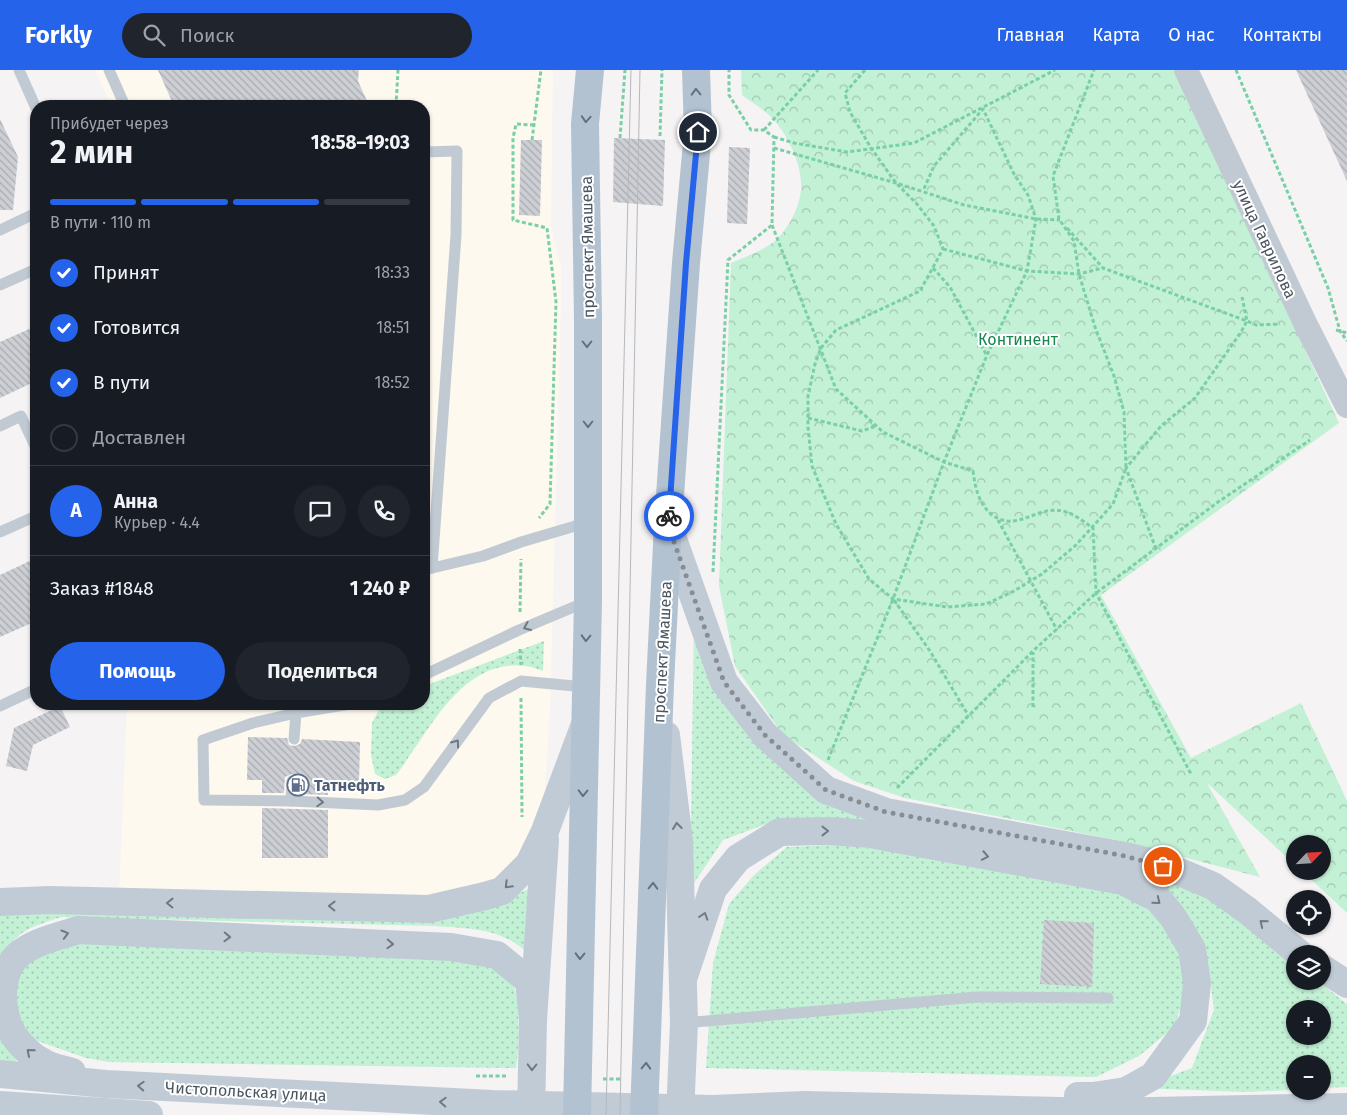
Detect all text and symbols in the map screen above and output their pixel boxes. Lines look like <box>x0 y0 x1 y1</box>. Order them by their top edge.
search box <box>122 13 472 58</box>
text: Forkly <box>25 21 92 49</box>
icon: search <box>140 21 168 49</box>
text: Поиск <box>180 24 234 47</box>
text: Главная <box>997 24 1065 46</box>
text: Карта <box>1093 24 1140 46</box>
text: О нас <box>1168 24 1215 46</box>
text: Контакты <box>1243 24 1322 46</box>
one-way arrow <box>691 88 702 96</box>
pin <box>677 111 719 153</box>
text: Прибудет через <box>50 114 169 133</box>
one-way arrow <box>580 115 591 123</box>
icon: home <box>684 118 712 146</box>
text: 18:58–19:03 <box>311 131 410 154</box>
text: 2 мин <box>50 133 133 171</box>
street label: проспект Ямашева <box>577 176 598 318</box>
street label: улица Гаврилова <box>1229 177 1300 301</box>
text: В пути · 110 m <box>50 213 151 232</box>
icon: check <box>50 259 78 287</box>
text: Принят <box>93 261 159 284</box>
text: 18:33 <box>374 263 410 282</box>
icon: check <box>50 314 78 342</box>
text: Готовится <box>93 316 180 339</box>
text: 18:51 <box>376 318 410 337</box>
park label: Континент <box>978 330 1059 349</box>
one-way arrow <box>582 340 592 348</box>
icon: check <box>50 369 78 397</box>
text: В пути <box>93 371 150 394</box>
text: 18:52 <box>375 373 410 392</box>
one-way arrow <box>583 420 593 428</box>
text: Доставлен <box>93 426 186 449</box>
button: chat <box>294 485 346 537</box>
button: phone <box>358 485 410 537</box>
text: Анна <box>114 490 158 513</box>
courier <box>644 491 694 541</box>
text: А <box>70 499 82 522</box>
icon: bike <box>655 502 683 530</box>
text: Курьер · 4.4 <box>114 513 200 532</box>
text: Заказ #1848 <box>50 577 154 600</box>
text: 1 240 ₽ <box>350 577 410 600</box>
street label: проспект Ямашева <box>649 581 676 723</box>
one-way arrow <box>523 620 532 631</box>
one-way arrow <box>581 635 592 643</box>
button: Помощь <box>50 642 225 700</box>
button: Поделиться <box>235 642 410 700</box>
one-way arrow <box>450 740 459 749</box>
fuel station icon: Татнефть <box>286 773 310 797</box>
place label: Татнефть <box>314 776 386 795</box>
one-way arrow <box>578 790 588 797</box>
one-way arrow <box>316 797 324 808</box>
one-way arrow <box>672 821 683 829</box>
one-way arrow <box>821 826 829 836</box>
north arrow <box>1286 835 1331 880</box>
map controls <box>1286 835 1331 1100</box>
pin <box>1142 845 1184 887</box>
one-way arrow <box>981 850 989 860</box>
icon: bag <box>1149 852 1177 880</box>
one-way arrow <box>504 879 513 888</box>
one-way arrow <box>647 882 658 890</box>
button: locate <box>1286 890 1331 935</box>
one-way arrow <box>1151 895 1160 903</box>
one-way arrow <box>166 897 174 908</box>
one-way arrow <box>328 901 336 912</box>
one-way arrow <box>698 913 708 921</box>
one-way arrow <box>1259 920 1268 929</box>
one-way arrow <box>61 930 69 940</box>
one-way arrow <box>224 932 232 942</box>
one-way arrow <box>386 939 394 949</box>
button: layers <box>1286 945 1331 990</box>
one-way arrow <box>575 952 585 960</box>
button: + <box>1286 1000 1331 1045</box>
one-way arrow <box>26 1048 35 1057</box>
button: − <box>1286 1055 1331 1100</box>
one-way arrow <box>641 1062 651 1070</box>
one-way arrow <box>527 1064 537 1072</box>
street label: Чистопольская улица <box>165 1078 327 1105</box>
one-way arrow <box>137 1081 145 1092</box>
one-way arrow <box>439 1096 447 1107</box>

